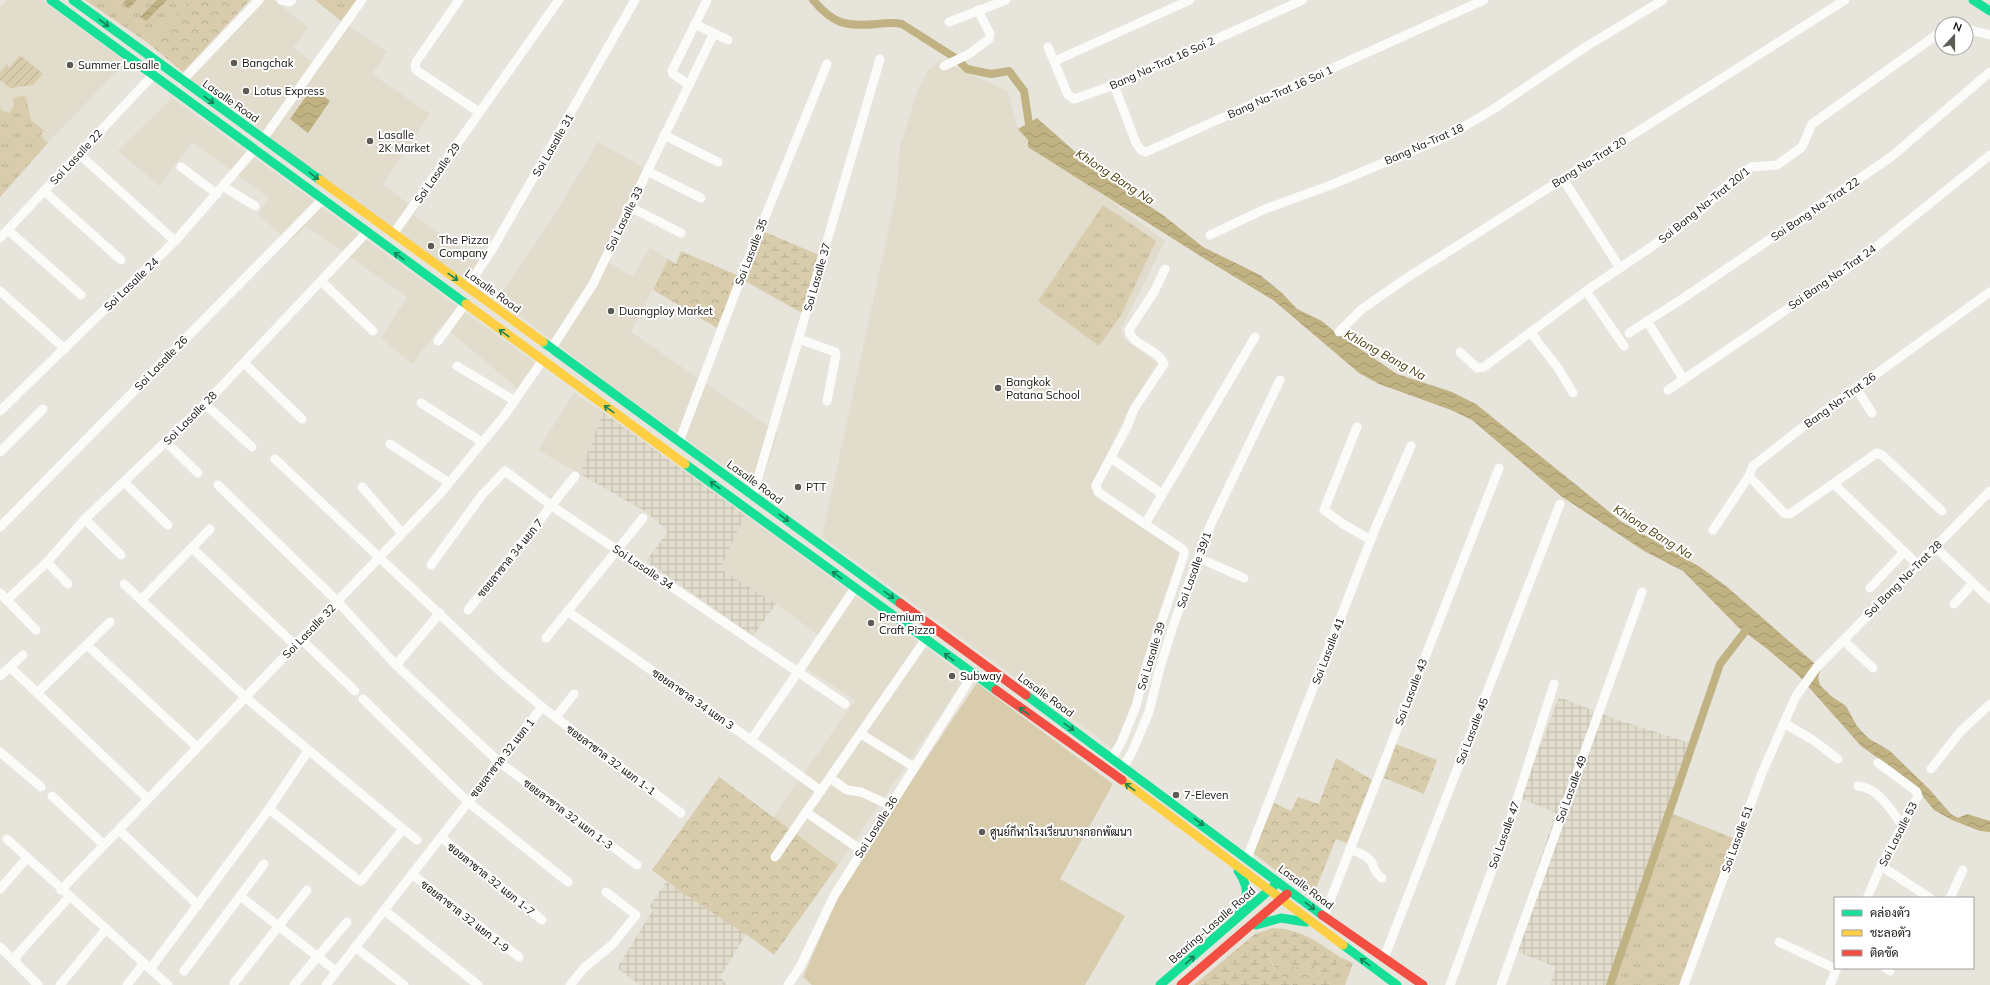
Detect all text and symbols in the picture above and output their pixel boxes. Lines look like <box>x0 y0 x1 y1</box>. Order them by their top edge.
north arrow <box>1934 16 1974 56</box>
one-way arrow <box>98 19 109 27</box>
text: N <box>1951 19 1964 35</box>
street label: Bang Na-Trat 16 Soi 2 <box>1107 33 1217 92</box>
place label: Bangchak <box>242 56 294 70</box>
place label: Summer Lasalle <box>78 58 159 72</box>
marker: Bangchak <box>229 58 239 68</box>
marker: Summer Lasalle <box>65 60 75 70</box>
street label: Bang Na-Trat 16 Soi 1 <box>1225 63 1335 121</box>
street label: Lasalle Road <box>200 76 262 126</box>
place label: Lotus Express <box>254 84 324 98</box>
marker: Lotus Express <box>241 86 251 96</box>
one-way arrow <box>203 96 214 104</box>
street label: Soi Lasalle 31 <box>529 111 577 179</box>
street label: Bang Na-Trat 18 <box>1382 120 1466 168</box>
street label: Soi Lasalle 22 <box>47 126 105 188</box>
place label: Lasalle 2K Market <box>378 128 430 155</box>
street label: Bang Na-Trat 20 <box>1549 133 1629 191</box>
marker: Lasalle 2K Market <box>365 136 375 146</box>
street label: Soi Lasalle 29 <box>411 140 463 206</box>
water label: Khlong Bang Na <box>1073 146 1157 208</box>
street label: Soi Bang Na-Trat 20/1 <box>1655 164 1753 246</box>
one-way arrow <box>308 172 319 181</box>
street label: Soi Bang Na-Trat 22 <box>1768 174 1862 244</box>
street label: Soi Lasalle 33 <box>602 184 646 254</box>
street label: Soi Lasalle 35 <box>732 216 770 287</box>
place label: The Pizza Company <box>439 233 489 260</box>
marker: The Pizza Company <box>426 241 436 251</box>
street label: Soi Lasalle 37 <box>801 241 833 313</box>
street label: Soi Bang Na-Trat 24 <box>1785 241 1879 313</box>
one-way arrow <box>394 252 405 260</box>
street label: Soi Lasalle 24 <box>101 254 162 314</box>
street label: Lasalle Road <box>462 266 524 316</box>
one-way arrow <box>448 273 459 281</box>
place label: Duangploy Market <box>619 304 713 318</box>
marker: Duangploy Market <box>606 306 616 316</box>
water label: Khlong Bang Na <box>1342 326 1429 383</box>
one-way arrow <box>499 329 510 337</box>
street label: Soi Lasalle 26 <box>131 332 191 393</box>
street label: Bang Na-Trat 26 <box>1801 369 1879 431</box>
place label: Bangkok Patana School <box>1006 375 1080 402</box>
marker: Bangkok Patana School <box>993 383 1003 393</box>
street label: Soi Lasalle 28 <box>160 388 220 448</box>
one-way arrow <box>604 405 615 413</box>
street label: Lasalle Road <box>724 457 786 507</box>
place label: PTT <box>806 480 827 494</box>
one-way arrow <box>709 481 720 489</box>
marker: PTT <box>793 482 803 492</box>
water label: Khlong Bang Na <box>1611 501 1696 562</box>
one-way arrow <box>779 514 790 522</box>
street label: ซอยลาซาล 34 แยก 7 <box>474 516 546 600</box>
street label: Soi Lasalle 39/1 <box>1174 530 1214 610</box>
street label: Soi Bang Na-Trat 28 <box>1861 537 1945 621</box>
street label: Soi Lasalle 34 <box>610 541 676 593</box>
one-way arrow <box>832 571 843 579</box>
one-way arrow <box>883 591 894 599</box>
street label: Soi Lasalle 32 <box>279 600 339 661</box>
place label: Premium Craft Pizza <box>879 610 935 637</box>
street label: Soi Lasalle 41 <box>1309 616 1347 686</box>
marker: Premium Craft Pizza <box>866 618 876 628</box>
street label: Soi Lasalle 39 <box>1134 620 1168 692</box>
one-way arrow <box>944 653 955 661</box>
street label: Soi Lasalle 43 <box>1392 657 1430 727</box>
street label: ซอยลาซาล 34 แยก 3 <box>649 665 737 733</box>
place label: Subway <box>960 669 1002 683</box>
street label: Lasalle Road <box>1015 670 1077 720</box>
marker: Subway <box>947 671 957 681</box>
street label: Soi Lasalle 45 <box>1453 695 1491 766</box>
one-way arrow <box>1019 707 1030 715</box>
street label: ซอยลาซาล 32 แยก 1 <box>467 715 537 801</box>
street label: ซอยลาซาล 32 แยก 1-1 <box>563 722 659 798</box>
one-way arrow <box>1064 723 1075 731</box>
street label: Soi Lasalle 49 <box>1552 753 1590 825</box>
street label: ซอยลาซาล 32 แยก 1-3 <box>520 776 616 852</box>
one-way arrow <box>1125 782 1136 791</box>
place label: 7-Eleven <box>1184 788 1229 802</box>
marker: 7-Eleven <box>1171 790 1181 800</box>
street label: Soi Lasalle 36 <box>851 793 901 861</box>
street label: Soi Lasalle 47 <box>1485 799 1523 871</box>
street label: Soi Lasalle 53 <box>1876 799 1920 869</box>
street label: Soi Lasalle 51 <box>1718 803 1756 875</box>
one-way arrow <box>1193 818 1204 826</box>
place label: ศูนย์กีฬาโรงเรียนบางกอกพัฒนา <box>990 824 1132 840</box>
marker: ศูนย์กีฬาโรงเรียนบางกอกพัฒนา <box>977 827 987 837</box>
street label: ซอยลาซาล 32 แยก 1-7 <box>444 839 538 919</box>
street label: Lasalle Road <box>1276 862 1336 912</box>
street label: ซอยลาซาล 32 แยก 1-9 <box>418 877 512 955</box>
street label: Bearing-Lasalle Road <box>1166 884 1258 966</box>
legend <box>1834 897 1974 969</box>
one-way arrow <box>1305 901 1316 910</box>
text: คล่องตัว <box>1870 905 1910 920</box>
text: ชะลอตัว <box>1870 925 1911 940</box>
text: ติดขัด <box>1870 945 1899 960</box>
one-way arrow <box>1184 955 1195 964</box>
one-way arrow <box>1360 958 1371 966</box>

